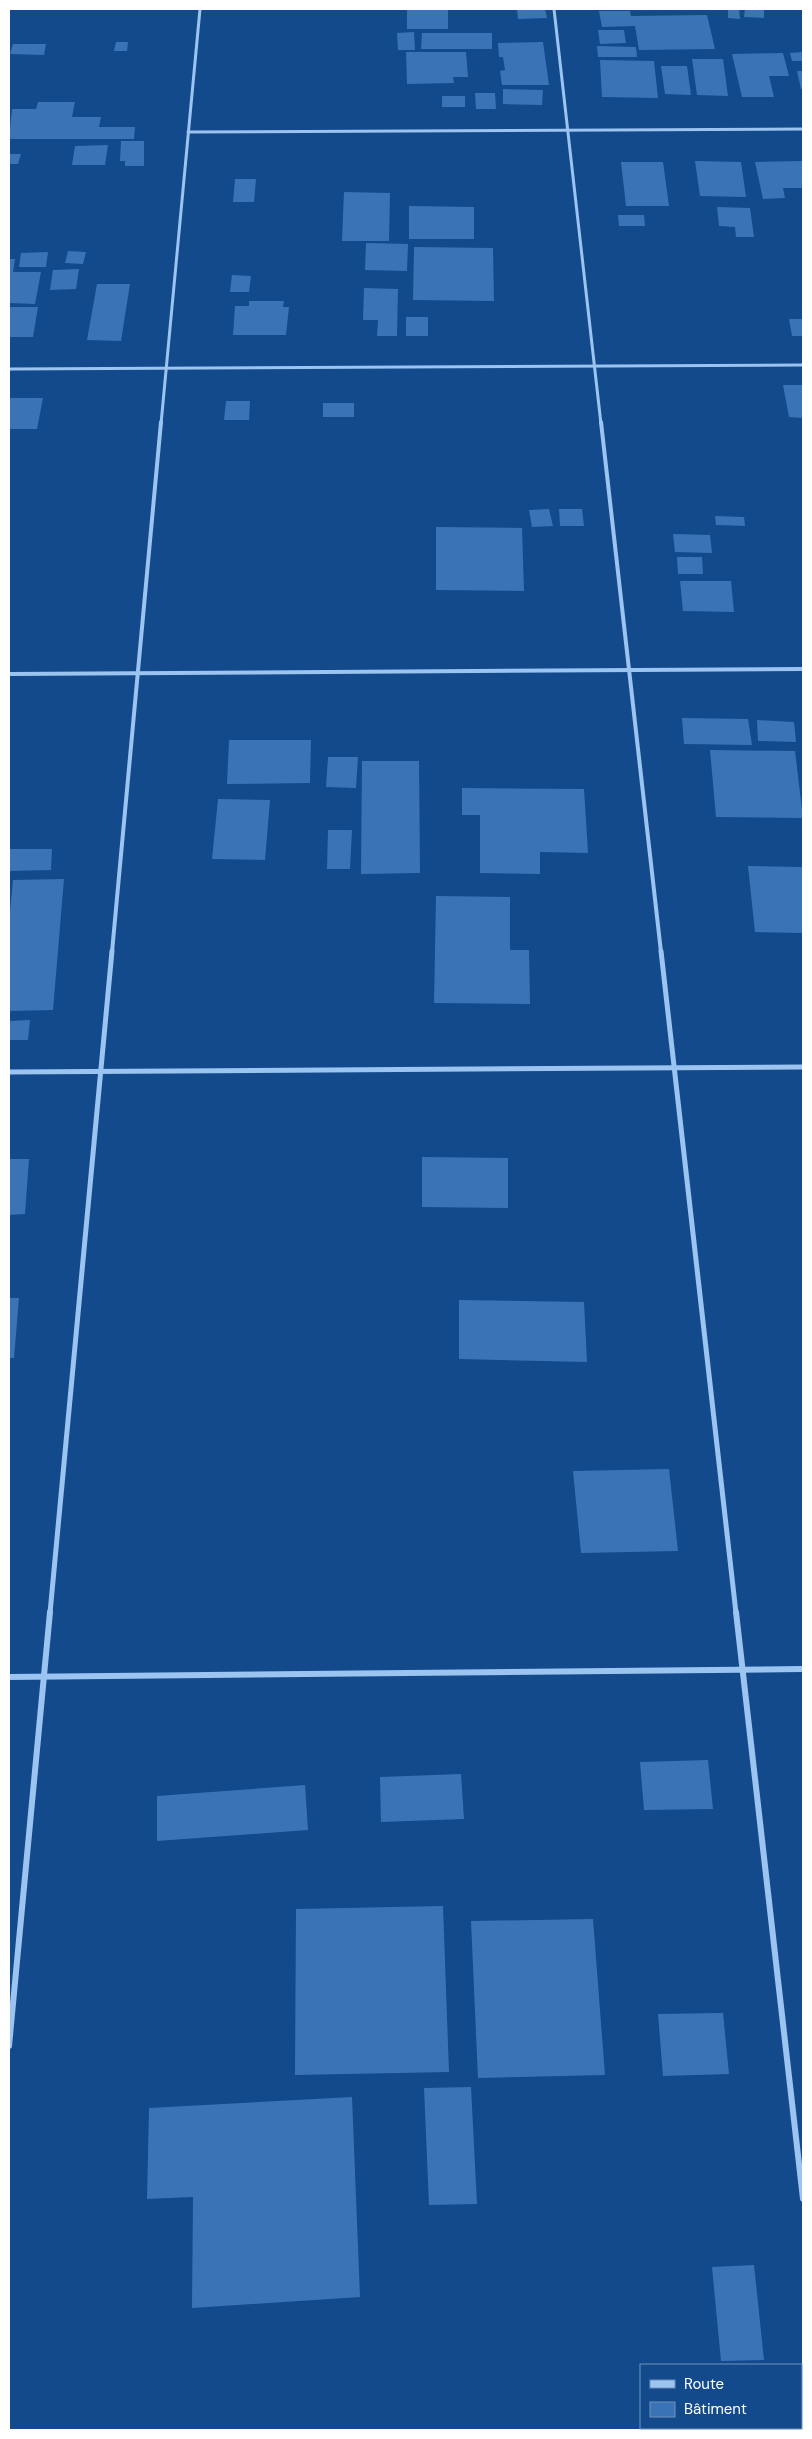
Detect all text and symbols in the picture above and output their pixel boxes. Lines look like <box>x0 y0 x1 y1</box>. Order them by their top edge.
legend <box>640 2364 802 2429</box>
text: Route <box>684 2374 724 2394</box>
text: Bâtiment <box>684 2399 747 2419</box>

